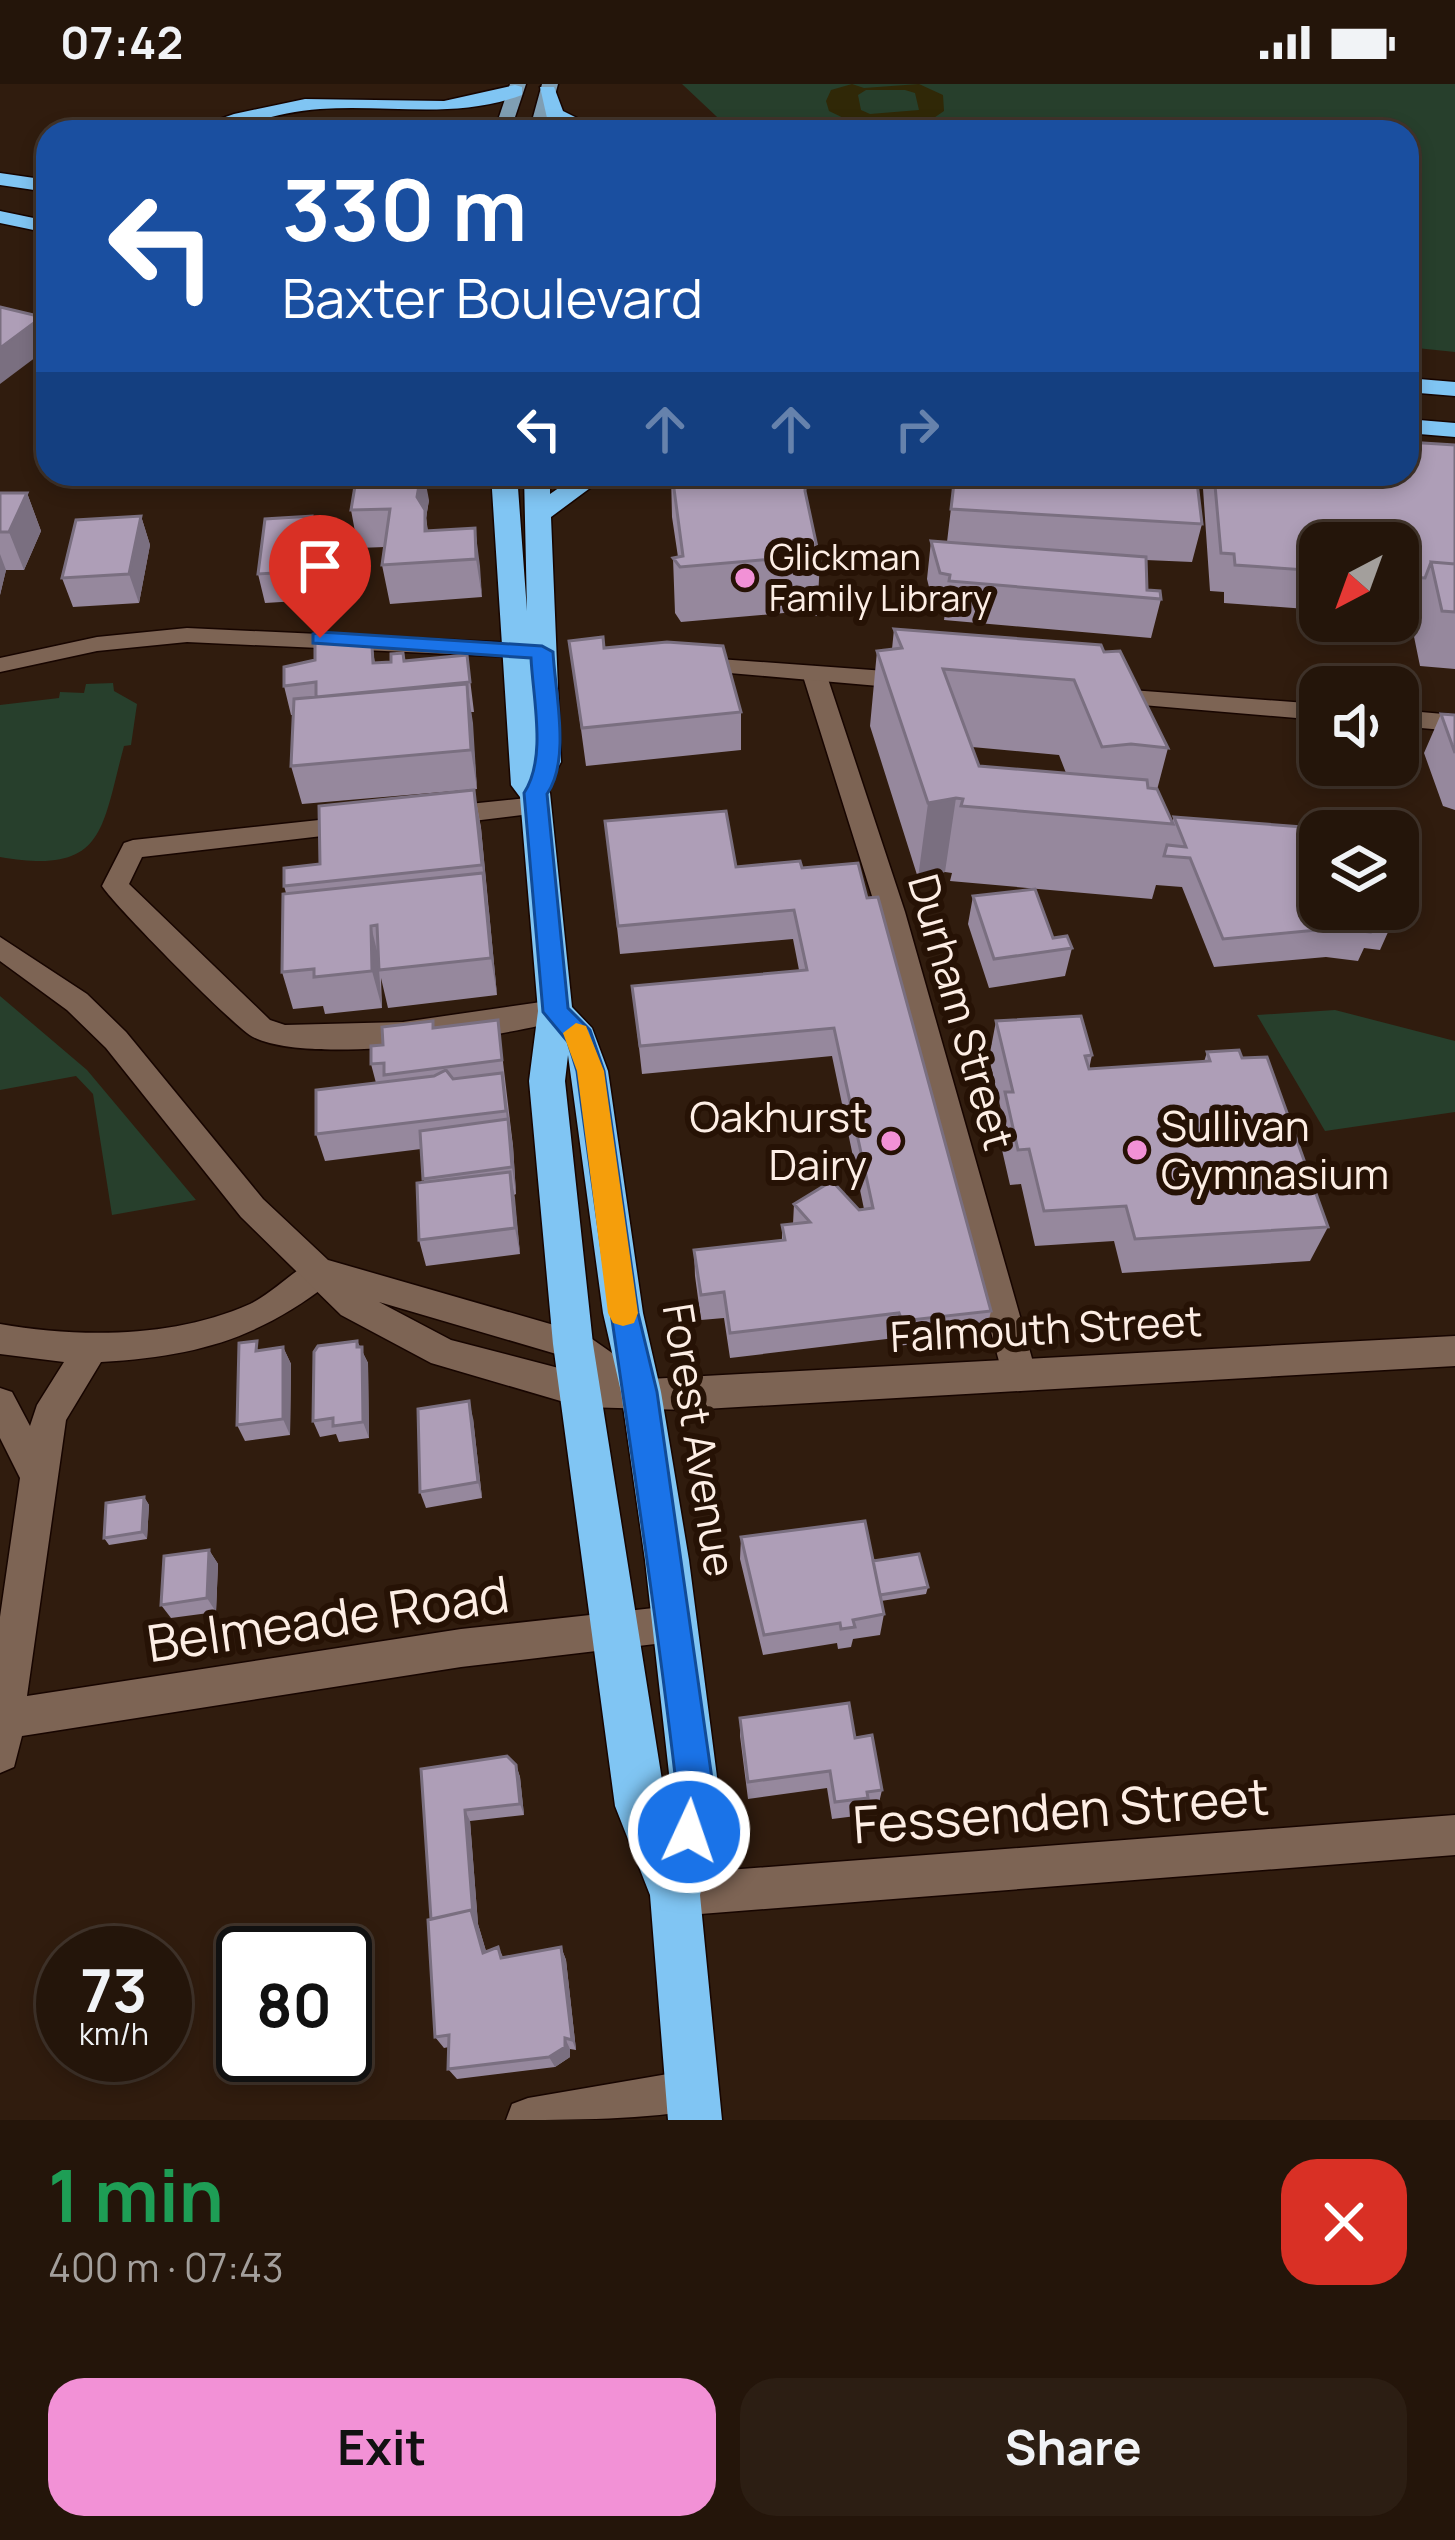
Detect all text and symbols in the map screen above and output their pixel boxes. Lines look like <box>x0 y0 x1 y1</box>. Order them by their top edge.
text: 07:42 <box>60 11 183 73</box>
text: 330 m <box>282 151 527 266</box>
icon: left <box>84 168 240 324</box>
text: Baxter Boulevard <box>282 260 703 334</box>
icon: left <box>506 396 572 462</box>
icon: ahead <box>632 396 698 462</box>
icon: ahead <box>758 396 824 462</box>
icon: right <box>884 396 950 462</box>
pin <box>269 515 371 638</box>
north arrow <box>1299 522 1419 642</box>
map controls <box>1299 522 1419 930</box>
place label: Glickman Family Library <box>769 532 992 622</box>
icon: arrive <box>287 533 353 599</box>
marker: Glickman Family Library <box>732 565 758 591</box>
button: sound <box>1299 666 1419 786</box>
button: layers <box>1299 810 1419 930</box>
street label: Durham Street <box>895 867 1029 1156</box>
place label: Oakhurst Dairy <box>689 1087 867 1193</box>
place label: Sullivan Gymnasium <box>1161 1096 1389 1202</box>
marker: Oakhurst Dairy <box>878 1128 904 1154</box>
marker: Sullivan Gymnasium <box>1124 1137 1150 1163</box>
street label: Falmouth Street <box>889 1291 1203 1365</box>
street label: Forest Avenue <box>650 1299 750 1581</box>
street label: Belmeade Road <box>142 1558 513 1677</box>
street label: Fessenden Street <box>850 1761 1271 1858</box>
position arrow <box>626 1769 752 1895</box>
speed limit sign: 80 <box>216 1926 372 2082</box>
text: 73 <box>81 1948 147 2030</box>
text: km/h <box>79 2013 149 2054</box>
text: 1 min <box>48 2145 224 2244</box>
button: close <box>1281 2159 1407 2285</box>
text: 400 m · 07:43 <box>48 2240 283 2294</box>
button: Exit <box>48 2378 716 2516</box>
button: Share <box>740 2378 1407 2516</box>

